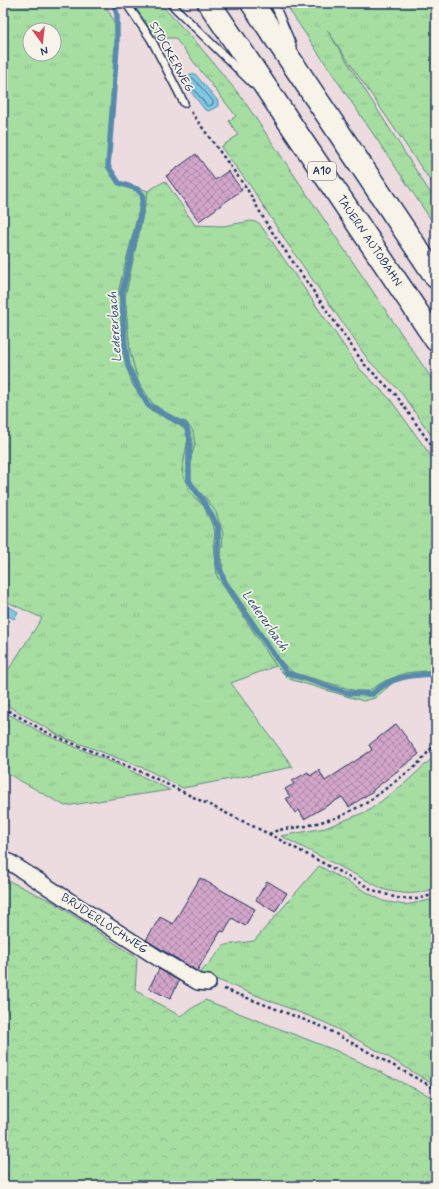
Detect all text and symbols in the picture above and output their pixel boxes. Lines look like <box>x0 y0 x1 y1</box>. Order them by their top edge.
street label: STOCKERWEG <box>145 19 197 95</box>
north arrow <box>22 22 62 62</box>
text: N <box>39 43 50 58</box>
road number: A10 <box>308 162 336 180</box>
street label: TAUERN AUTOBAHN <box>333 192 405 290</box>
water label: Ledererbach <box>104 291 126 363</box>
water label: Ledererbach <box>238 587 292 655</box>
street label: BRUDERLOCHWEG <box>58 890 150 958</box>

